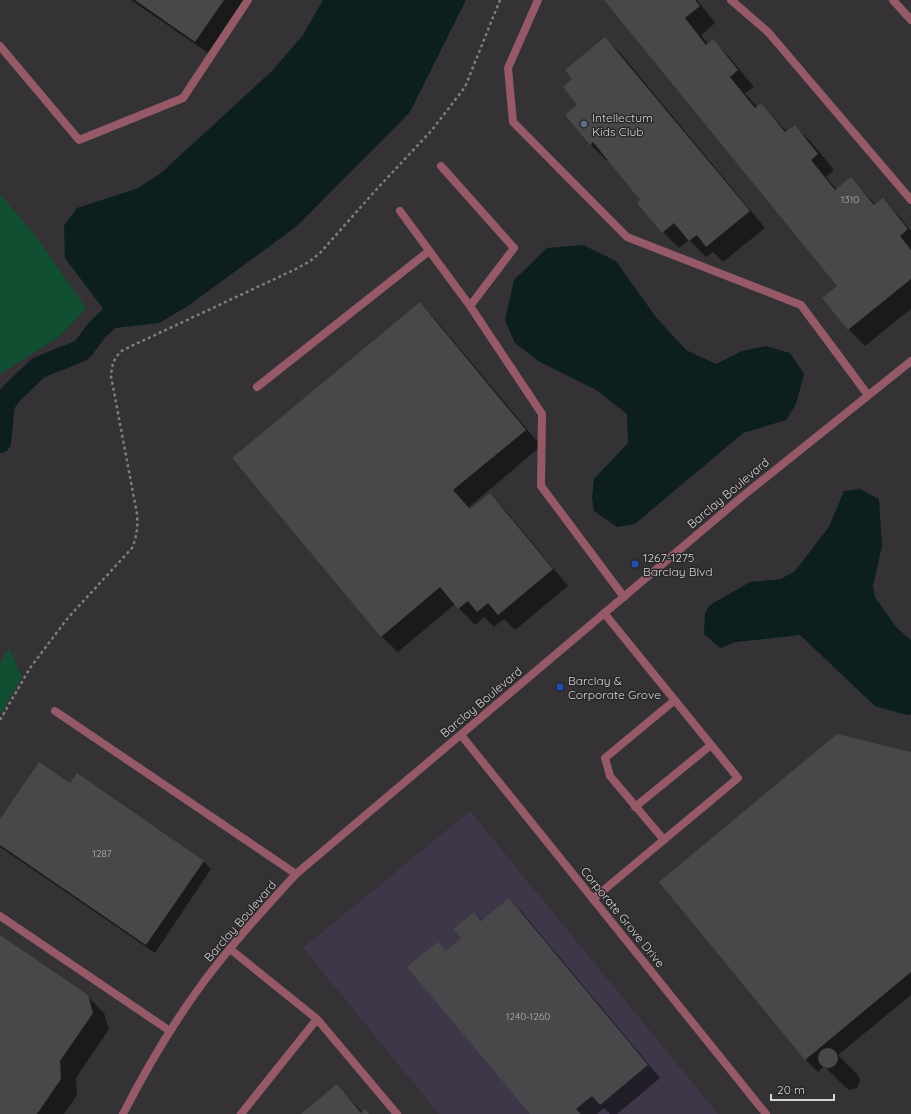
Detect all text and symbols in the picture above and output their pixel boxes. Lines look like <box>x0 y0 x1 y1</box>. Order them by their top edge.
place label: Intellectum Kids Club <box>592 110 653 139</box>
marker: Intellectum Kids Club <box>579 119 589 129</box>
house number: 1310 <box>841 193 859 206</box>
street label: Barclay Boulevard <box>684 454 772 532</box>
place label: 1267-1275 Barclay Blvd <box>643 550 713 579</box>
marker: 1267-1275 Barclay Blvd <box>630 559 640 569</box>
street label: Barclay Boulevard <box>437 663 525 741</box>
place label: Barclay & Corporate Grove <box>568 673 661 702</box>
marker: Barclay & Corporate Grove <box>555 682 565 692</box>
house number: 1287 <box>92 847 112 860</box>
street label: Corporate Grove Drive <box>578 864 668 971</box>
street label: Barclay Boulevard <box>201 877 279 965</box>
house number: 1240-1260 <box>506 1010 550 1023</box>
scale bar <box>771 1076 834 1102</box>
text: 20 m <box>777 1082 805 1097</box>

